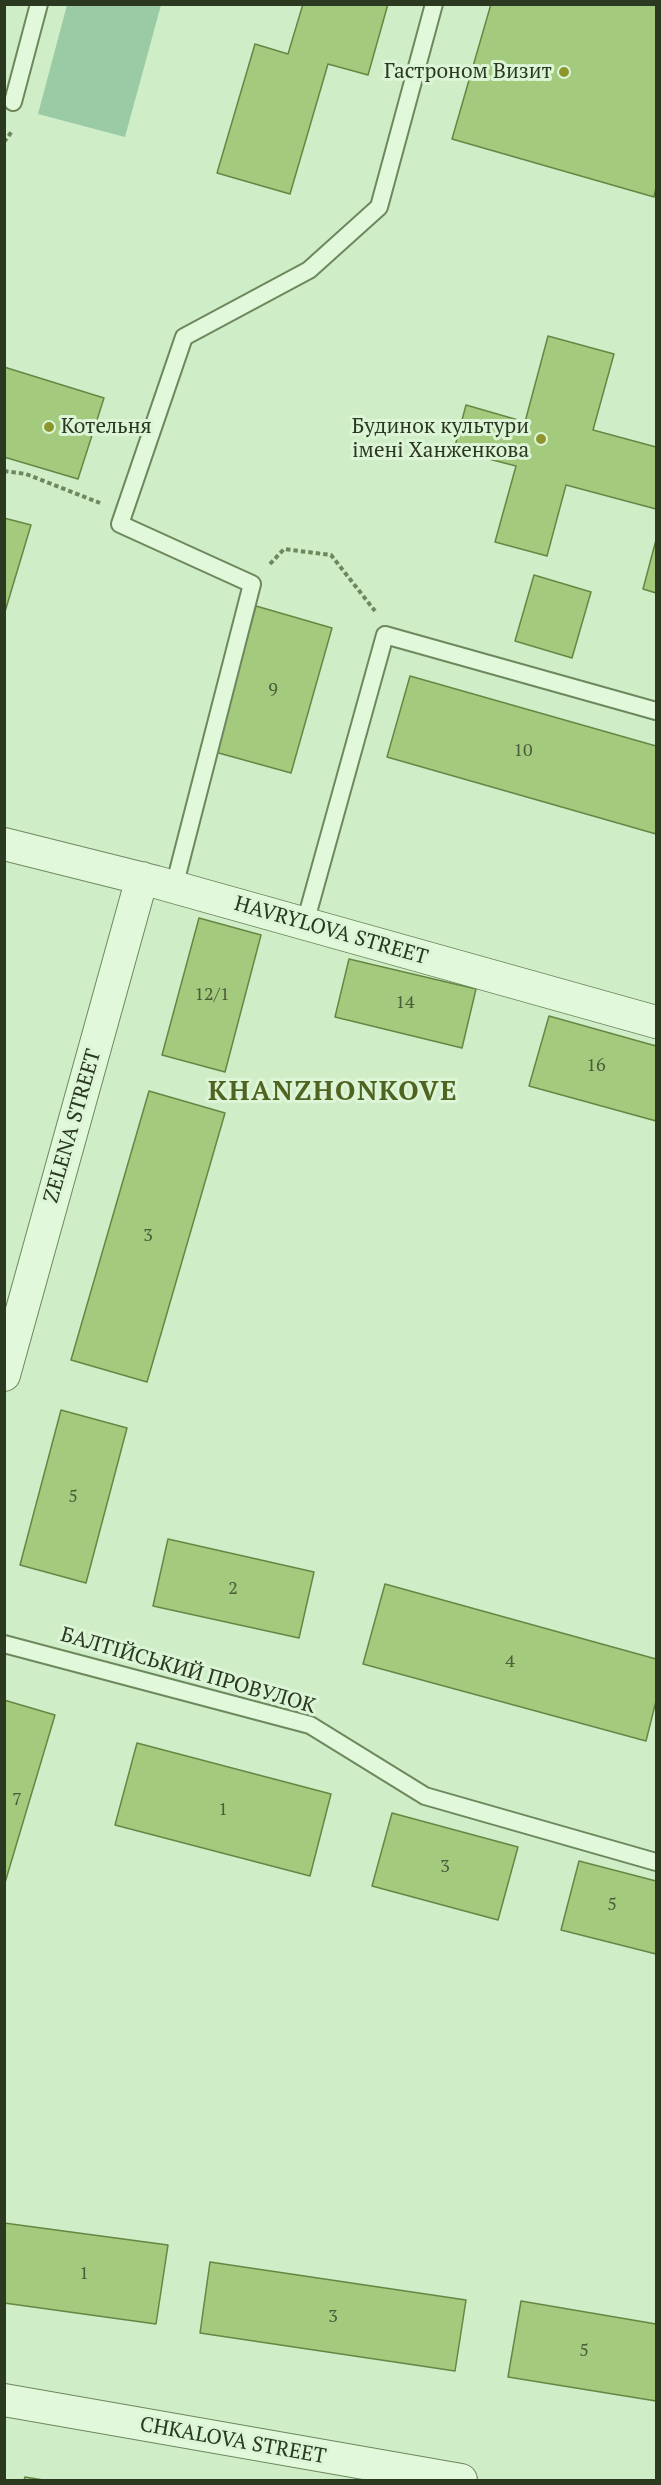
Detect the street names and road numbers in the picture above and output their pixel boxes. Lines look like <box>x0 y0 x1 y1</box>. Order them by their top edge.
street label: HAVRYLOVA STREET <box>231 891 431 971</box>
street label: ZELENA STREET <box>39 1046 107 1206</box>
street label: БАЛТІЙСЬКИЙ ПРОВУЛОК <box>58 1623 318 1719</box>
street label: CHKALOVA STREET <box>138 2412 328 2470</box>

